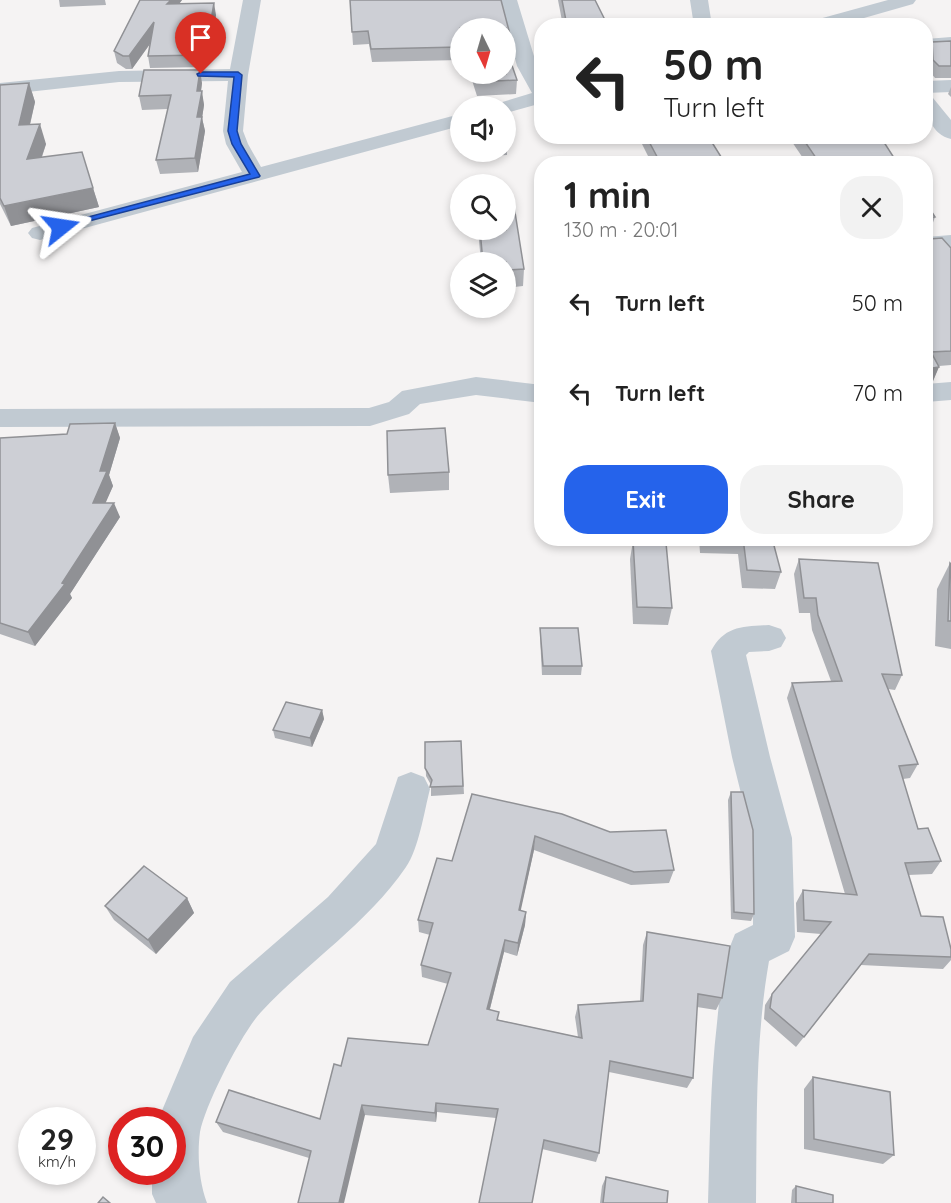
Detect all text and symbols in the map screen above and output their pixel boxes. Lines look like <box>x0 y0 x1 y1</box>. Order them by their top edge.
pin <box>175 12 226 74</box>
north arrow <box>450 18 516 84</box>
map controls <box>450 18 516 318</box>
icon: arrive <box>184 21 217 54</box>
text: 50 m <box>663 38 763 91</box>
icon: left <box>564 42 642 120</box>
text: Turn left <box>663 90 765 124</box>
button: sound <box>450 96 516 162</box>
text: 1 min <box>564 172 651 217</box>
button: search <box>450 174 516 240</box>
button: close <box>840 176 903 239</box>
position arrow <box>29 195 93 259</box>
text: 130 m · 20:01 <box>564 217 678 242</box>
button: layers <box>450 252 516 318</box>
icon: left <box>564 287 597 320</box>
text: Turn left <box>615 289 705 317</box>
text: 50 m <box>852 289 903 317</box>
icon: left <box>564 377 597 410</box>
text: Turn left <box>615 379 705 407</box>
text: 70 m <box>853 379 903 407</box>
button: Exit <box>564 465 728 534</box>
button: Share <box>740 465 903 534</box>
speed limit sign: 30 <box>108 1107 186 1185</box>
text: 29 <box>40 1120 74 1158</box>
text: km/h <box>38 1152 76 1171</box>

